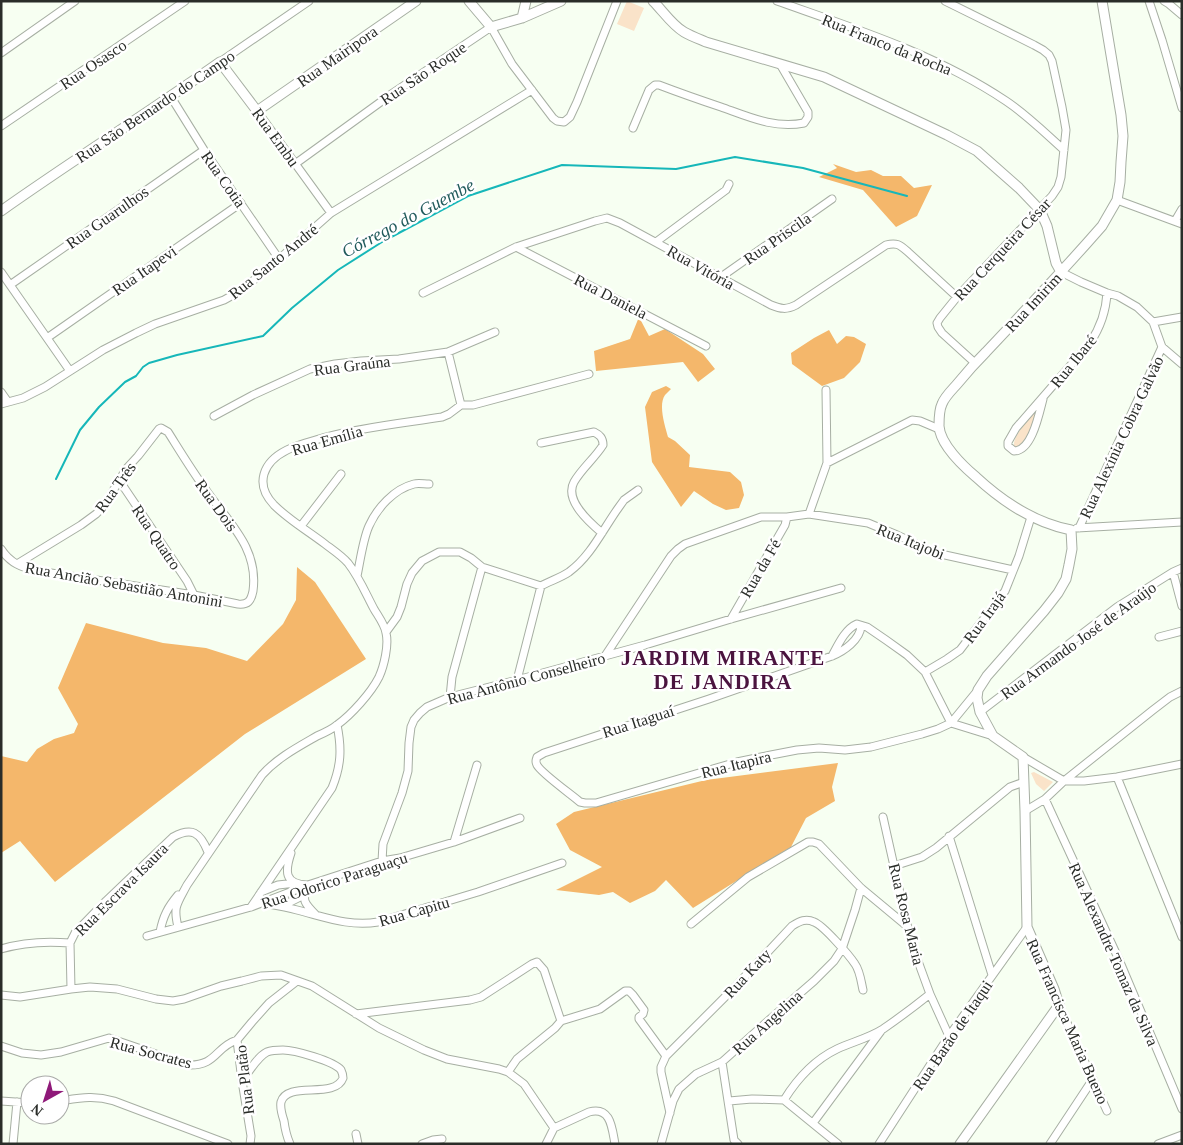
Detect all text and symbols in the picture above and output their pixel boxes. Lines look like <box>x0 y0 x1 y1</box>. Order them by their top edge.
street label: Rua Franco da Rocha <box>820 11 954 78</box>
street label: Rua Mairipora <box>294 23 381 91</box>
street label: Rua Osasco <box>57 36 130 93</box>
street label: Rua São Roque <box>377 39 470 109</box>
street label: Rua São Bernardo do Campo <box>73 47 238 167</box>
street label: Rua Embu <box>249 105 302 170</box>
street label: Rua Cotia <box>198 148 249 211</box>
water label: Córrego do Guembe <box>338 175 478 261</box>
street label: Rua Guarulhos <box>63 183 152 252</box>
street label: Rua Cerqueira César <box>951 194 1055 305</box>
street label: Rua Priscila <box>741 209 814 268</box>
street label: Rua Santo André <box>225 220 321 302</box>
street label: Rua Itapevi <box>109 242 181 299</box>
street label: Rua Vitória <box>664 242 737 293</box>
street label: Rua Imirim <box>1002 269 1065 335</box>
street label: Rua Daniela <box>571 271 650 322</box>
street label: Rua Ibaré <box>1047 332 1100 391</box>
street label: Rua Graúna <box>313 352 391 379</box>
street label: Rua Alexínia Cobra Galvão <box>1076 353 1167 521</box>
street label: Rua Emília <box>290 422 364 459</box>
street label: Rua Três <box>92 459 139 515</box>
street label: Rua Dois <box>192 476 241 535</box>
street label: Rua Quatro <box>129 502 184 573</box>
street label: Rua Itajobi <box>874 520 948 564</box>
street label: Rua da Fé <box>737 536 784 601</box>
street label: Rua Ancião Sebastião Antonini <box>24 559 225 610</box>
street label: Rua Armando José de Araújo <box>997 578 1160 703</box>
street label: Rua Irajá <box>960 588 1009 647</box>
district label: JARDIM MIRANTE DE JANDIRA <box>621 646 825 694</box>
street label: Rua Antônio Conselheiro <box>445 649 607 708</box>
street label: Rua Itaguaí <box>600 702 677 742</box>
street label: Rua Itapira <box>699 748 773 782</box>
street label: Rua Escrava Isaura <box>72 840 171 939</box>
street label: Rua Odorico Paraguaçu <box>259 849 410 913</box>
street label: Rua Alexandre Tomaz da Silva <box>1065 860 1162 1048</box>
street label: Rua Rosa Maria <box>886 862 927 967</box>
street label: Rua Capitu <box>377 893 452 931</box>
street label: Rua Francisca Maria Bueno <box>1023 936 1112 1106</box>
street label: Rua Katy <box>720 945 775 1002</box>
street label: Rua Barão de Itaqui <box>909 977 996 1094</box>
street label: Rua Angelina <box>729 987 806 1059</box>
street label: Rua Socrates <box>108 1033 194 1072</box>
street label: Rua Platão <box>232 1044 257 1116</box>
north arrow <box>20 1075 70 1125</box>
text: N <box>28 1101 46 1119</box>

